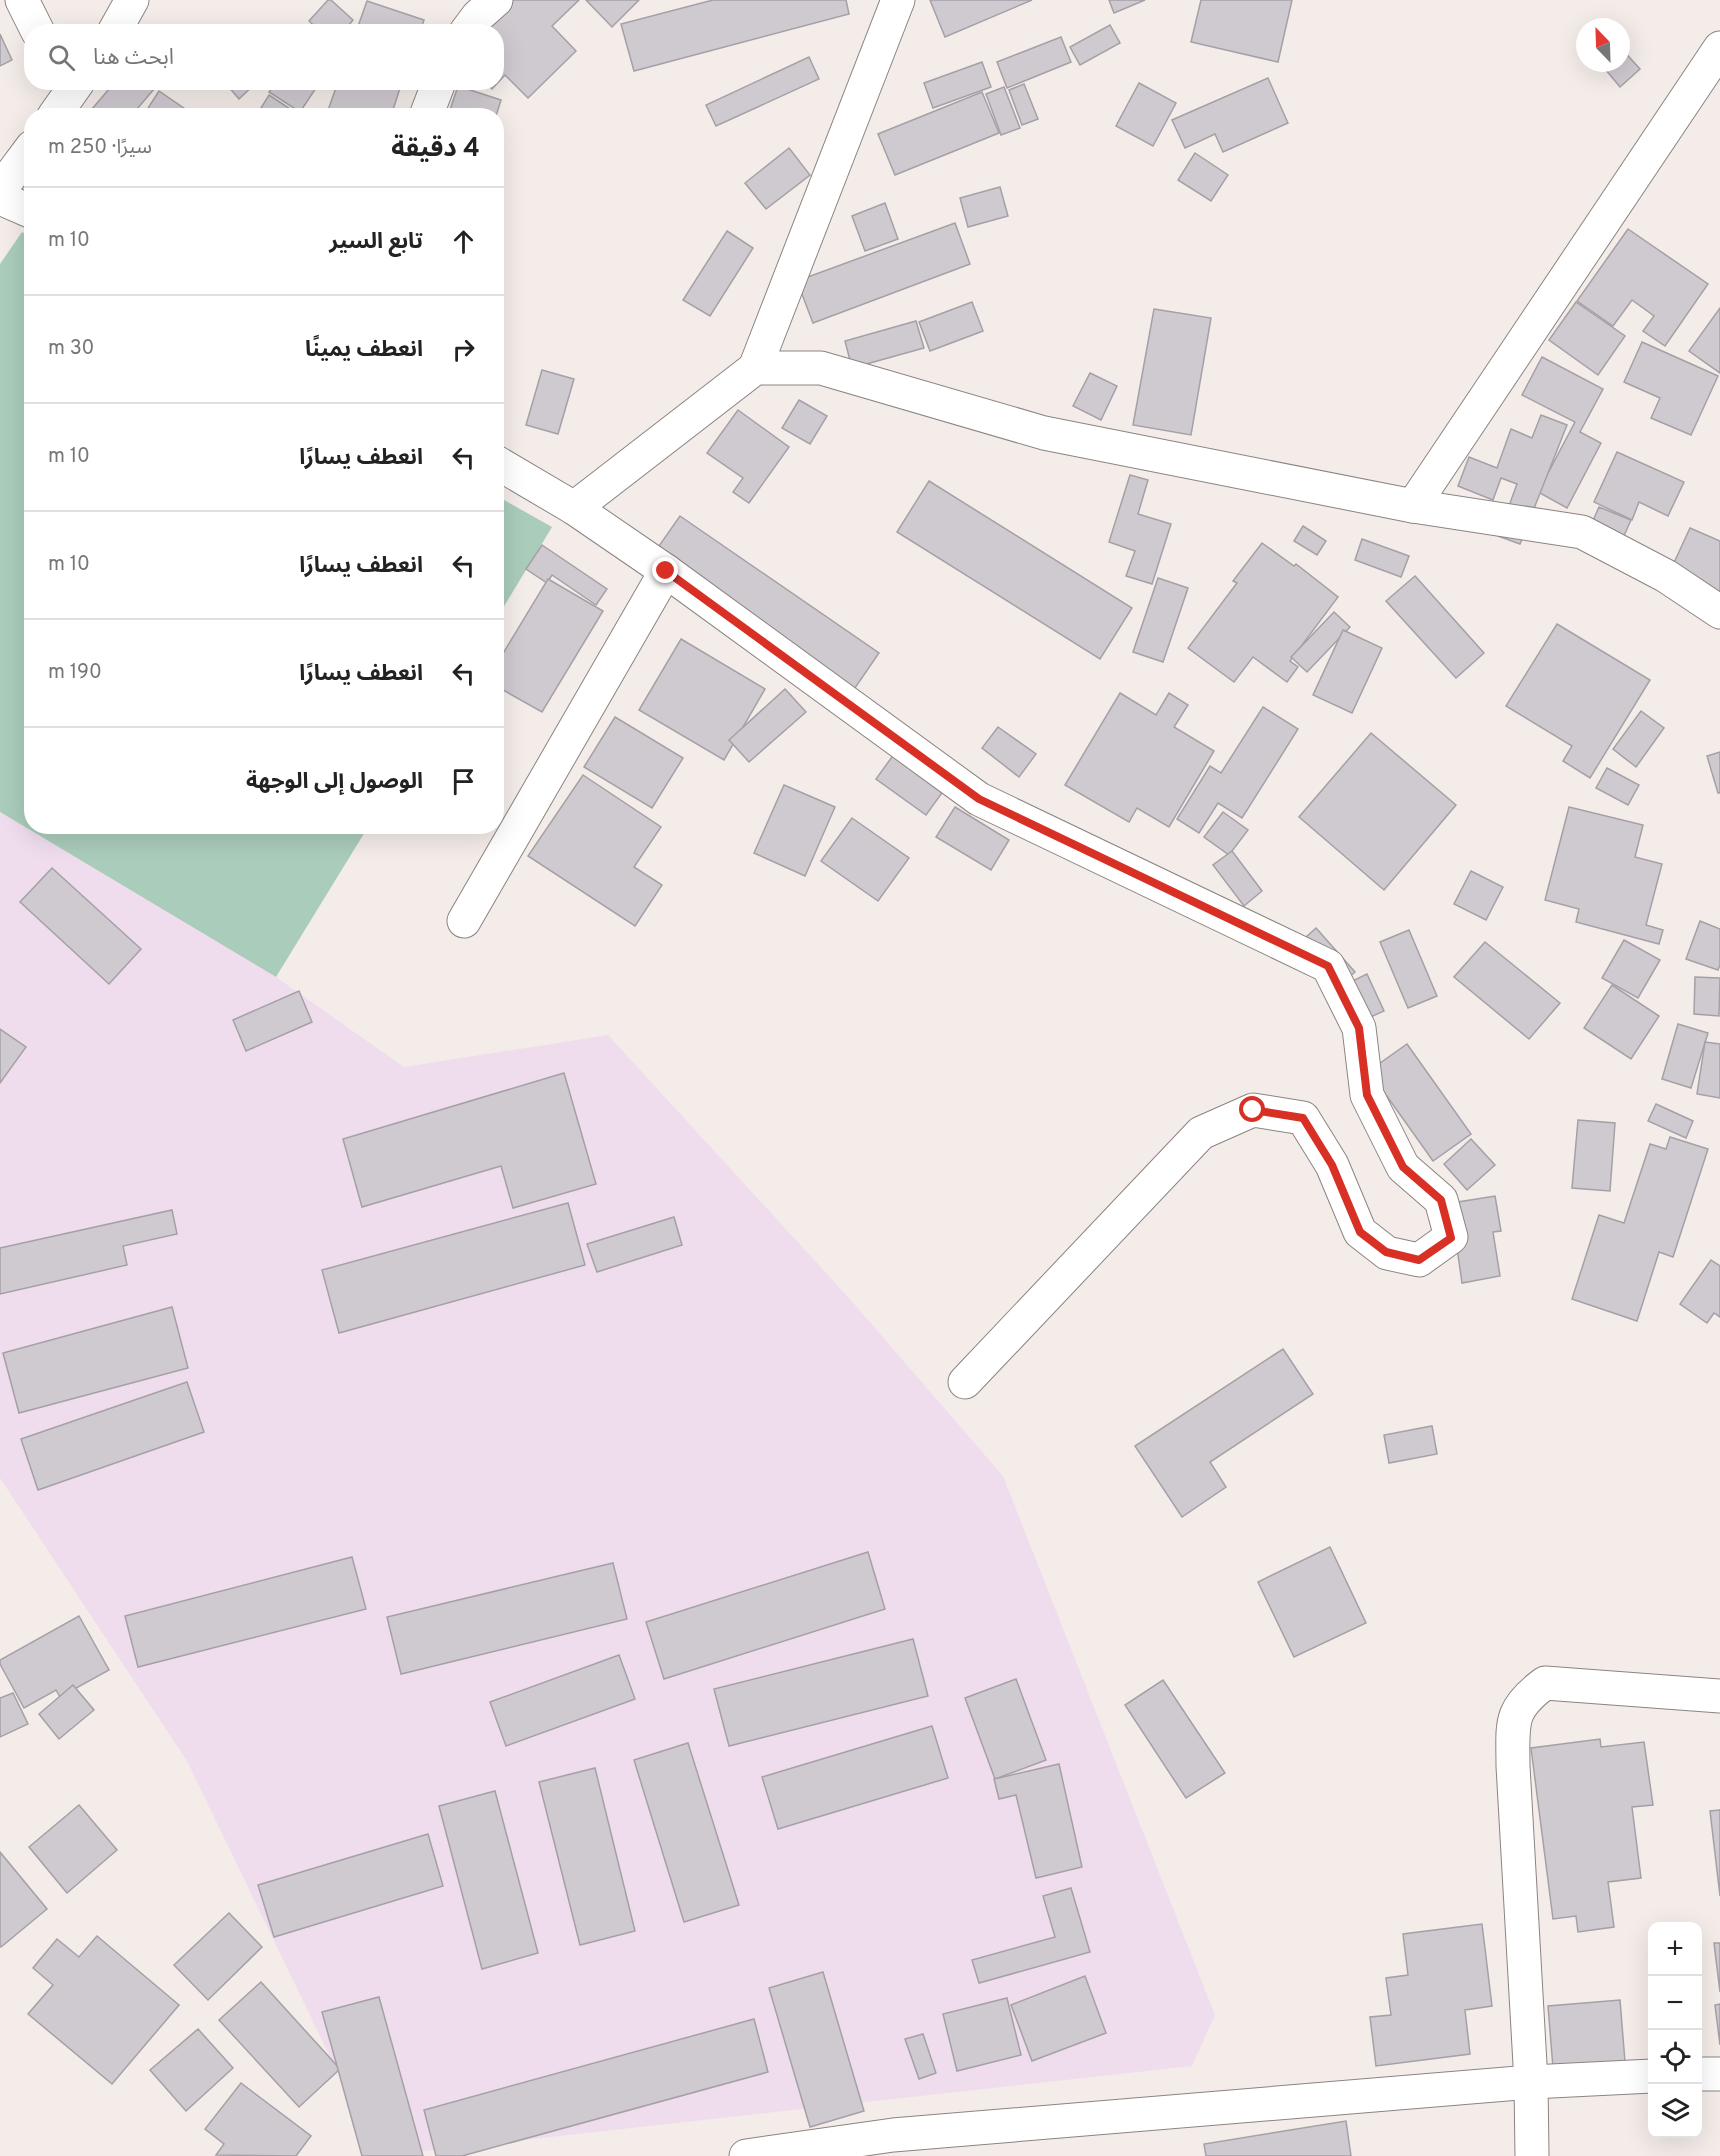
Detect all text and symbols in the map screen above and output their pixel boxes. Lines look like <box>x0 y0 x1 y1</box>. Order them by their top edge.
north arrow <box>1576 18 1630 72</box>
search box <box>24 24 504 90</box>
icon: search <box>45 41 78 74</box>
text: ابحث هنا <box>93 45 174 72</box>
text: 4 دقيقة <box>391 133 480 166</box>
text: سيرًا · 250 m <box>48 135 152 161</box>
icon: ahead <box>447 225 480 258</box>
text: 10 m <box>48 228 90 254</box>
text: تابع السير <box>329 229 423 256</box>
icon: right <box>447 333 480 366</box>
text: 30 m <box>48 336 94 362</box>
text: انعطف يمينًا <box>305 337 423 364</box>
icon: left <box>447 441 480 474</box>
text: 10 m <box>48 444 90 470</box>
text: انعطف يسارًا <box>299 445 423 472</box>
icon: left <box>447 549 480 582</box>
text: 10 m <box>48 552 90 578</box>
text: انعطف يسارًا <box>299 553 423 580</box>
route end <box>652 557 678 583</box>
icon: left <box>447 657 480 690</box>
text: 190 m <box>48 660 102 686</box>
text: انعطف يسارًا <box>299 661 423 688</box>
icon: arrive <box>447 765 480 798</box>
text: الوصول إلى الوجهة <box>246 769 423 796</box>
route start <box>1239 1096 1265 1122</box>
map controls <box>1648 1922 1702 2138</box>
button: + <box>1648 1922 1702 1976</box>
button: − <box>1648 1976 1702 2030</box>
button: locate <box>1648 2030 1702 2084</box>
button: layers <box>1648 2084 1702 2138</box>

